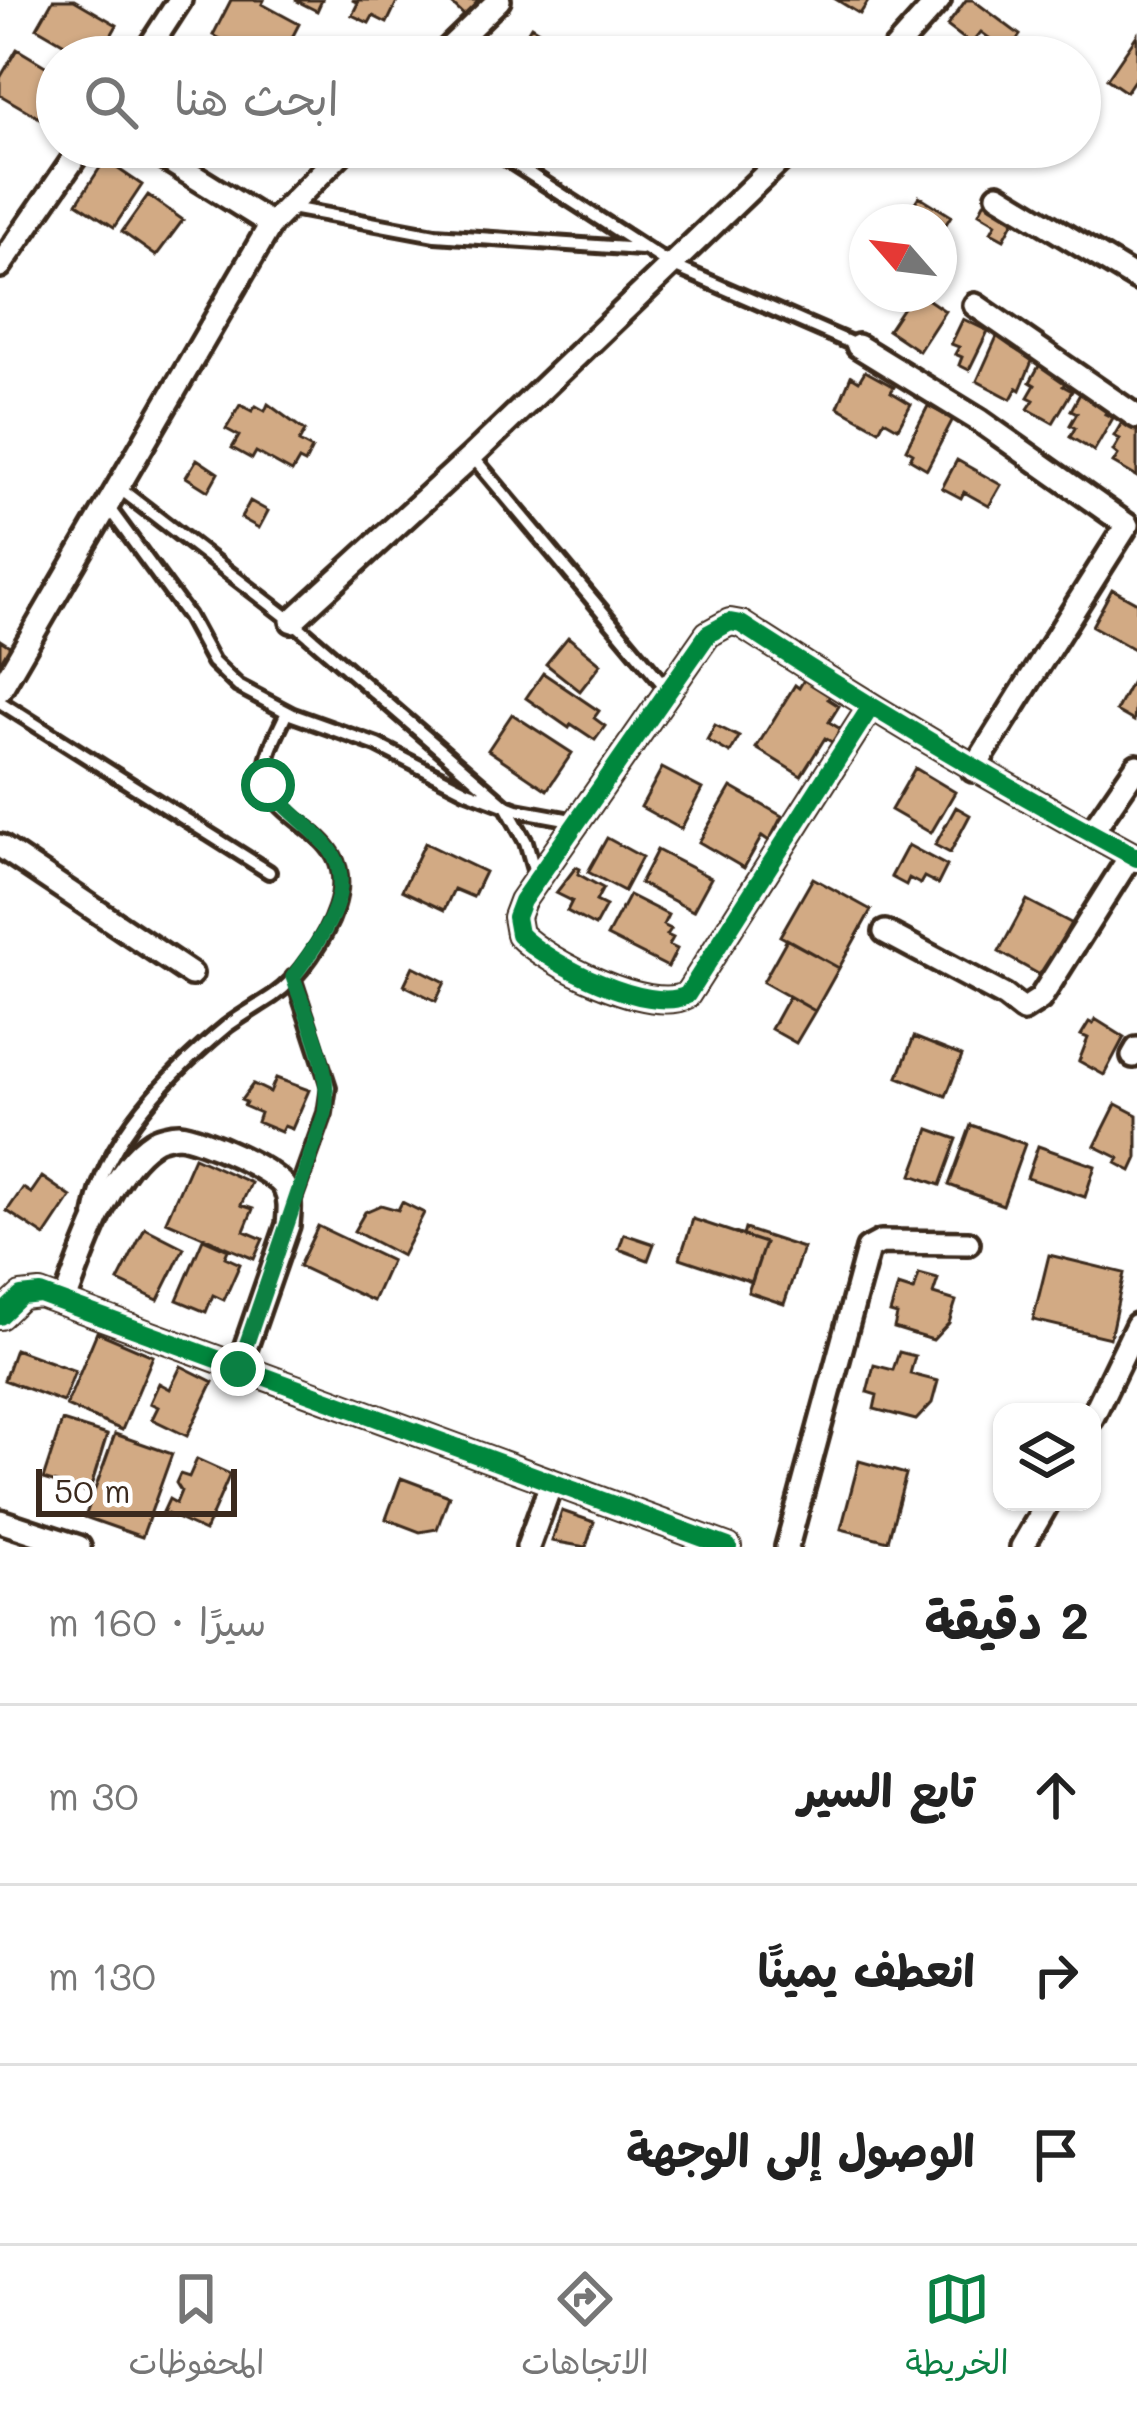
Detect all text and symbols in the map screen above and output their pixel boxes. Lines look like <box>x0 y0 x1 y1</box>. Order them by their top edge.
search box <box>36 36 1101 168</box>
text: ابحث هنا <box>174 68 339 126</box>
icon: search <box>78 69 144 135</box>
north arrow <box>849 204 957 312</box>
route start <box>241 758 295 812</box>
route end <box>211 1342 265 1396</box>
map controls <box>993 1403 1101 1511</box>
button: layers <box>993 1403 1101 1511</box>
scale bar <box>36 1463 237 1516</box>
text: 50 m <box>54 1468 130 1511</box>
text: 2 دقيقة <box>924 1585 1089 1652</box>
text: سيرًا · 160 m <box>48 1595 266 1646</box>
text: تابع السير <box>798 1760 975 1818</box>
icon: ahead <box>1023 1762 1089 1828</box>
text: 30 m <box>48 1769 139 1820</box>
text: انعطف يمينًا <box>758 1940 975 1998</box>
icon: right <box>1023 1942 1089 2008</box>
text: 130 m <box>48 1949 156 2000</box>
text: الوصول إلى الوجهة <box>626 2120 975 2178</box>
icon: arrive <box>1023 2122 1089 2188</box>
tab: المحفوظات <box>128 2266 264 2392</box>
tab: الاتجاهات <box>521 2266 649 2392</box>
tab: الخريطة <box>906 2266 1009 2392</box>

